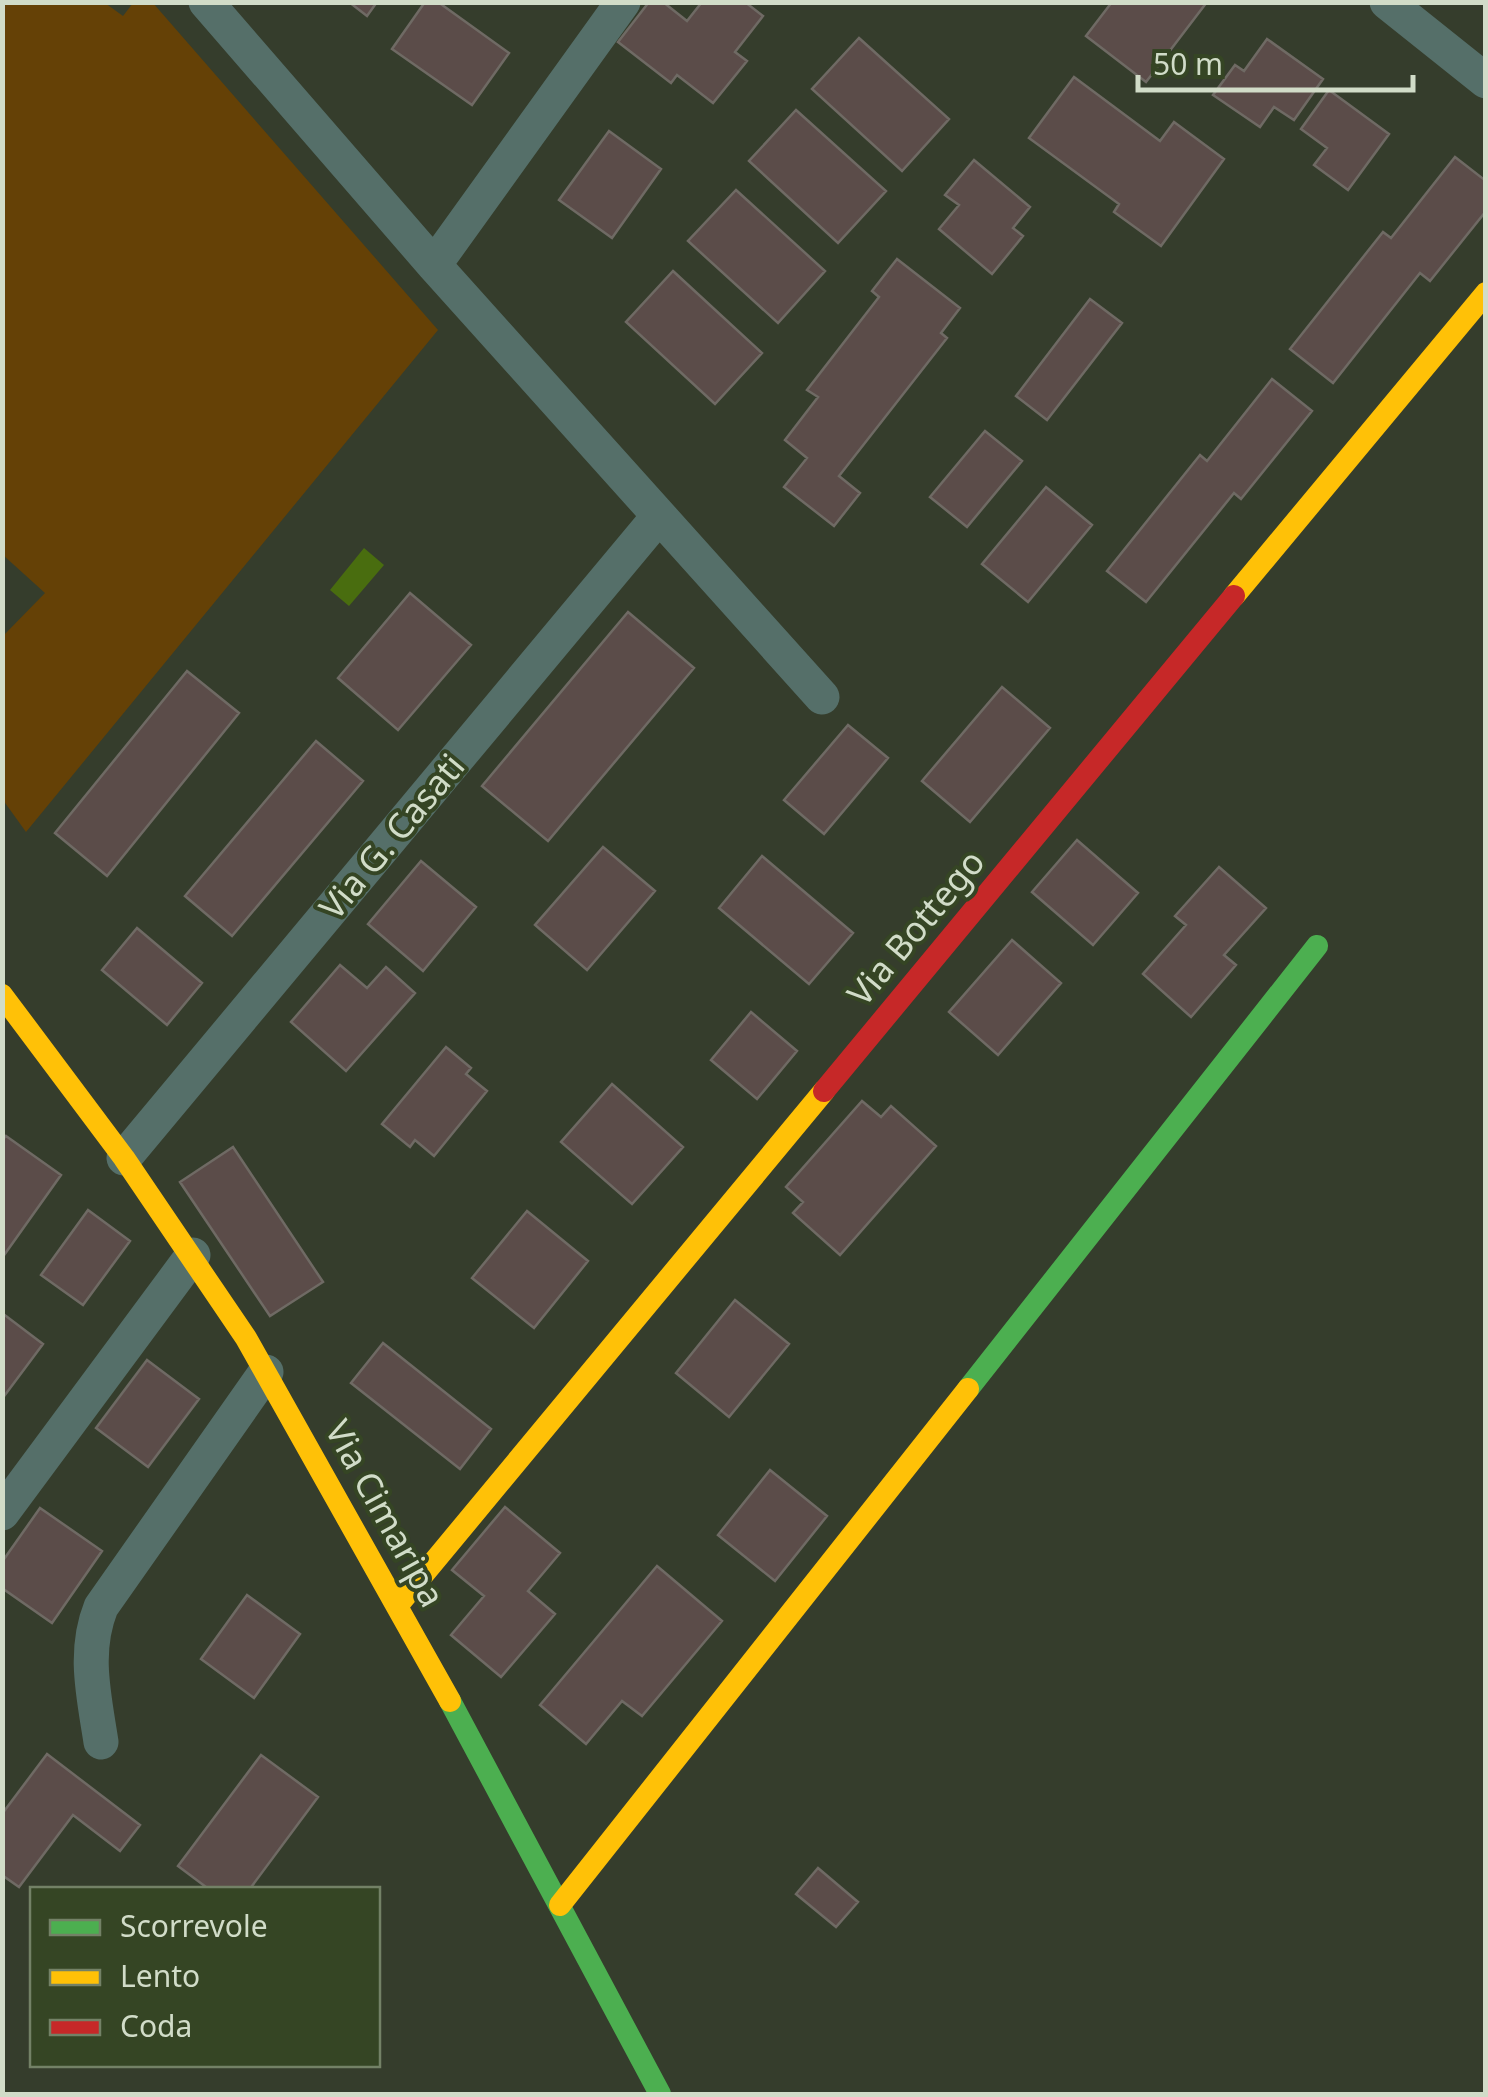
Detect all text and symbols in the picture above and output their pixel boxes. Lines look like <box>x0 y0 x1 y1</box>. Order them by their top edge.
scale bar <box>1138 30 1413 92</box>
text: 50 m <box>1153 43 1223 84</box>
street label: Via G. Casati <box>308 743 474 929</box>
street label: Via Bottego <box>836 839 994 1015</box>
street label: Via Cimaripa <box>315 1411 457 1615</box>
legend <box>30 1887 380 2067</box>
text: Scorrevole <box>120 1905 268 1946</box>
text: Lento <box>120 1955 200 1996</box>
text: Coda <box>120 2005 192 2046</box>

